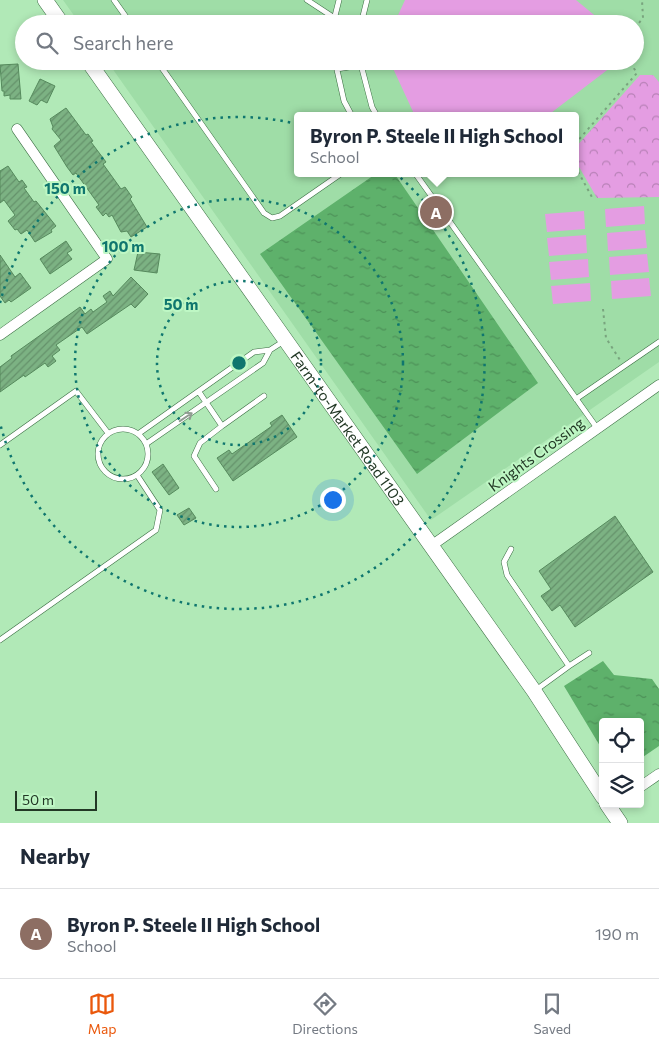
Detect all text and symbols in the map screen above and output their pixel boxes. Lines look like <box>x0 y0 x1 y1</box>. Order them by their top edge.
search box <box>15 15 644 70</box>
icon: search <box>33 29 61 57</box>
text: Search here <box>73 31 173 54</box>
popup <box>294 112 579 177</box>
text: Byron P. Steele II High School <box>310 124 563 147</box>
text: School <box>310 147 360 166</box>
text: 150 m <box>44 179 86 197</box>
pin: A <box>420 193 452 231</box>
text: 100 m <box>102 237 144 255</box>
text: 50 m <box>164 295 198 313</box>
street label: Farm-to-Market Road 1103 <box>287 348 409 509</box>
centre of rings <box>230 354 248 372</box>
one-way arrow <box>179 411 193 421</box>
street label: Knights Crossing <box>485 413 587 495</box>
your location <box>320 487 346 513</box>
map controls <box>599 718 644 808</box>
button: locate <box>599 718 644 763</box>
button: layers <box>599 763 644 808</box>
scale bar <box>15 788 98 811</box>
text: 50 m <box>22 791 54 808</box>
text: Nearby <box>20 843 90 868</box>
text: Byron P. Steele II High School <box>67 913 320 936</box>
text: A <box>30 924 42 943</box>
text: 190 m <box>595 924 639 943</box>
text: School <box>67 936 117 955</box>
tab: Map <box>88 990 117 1037</box>
tab: Directions <box>292 990 358 1037</box>
tab: Saved <box>533 990 571 1037</box>

